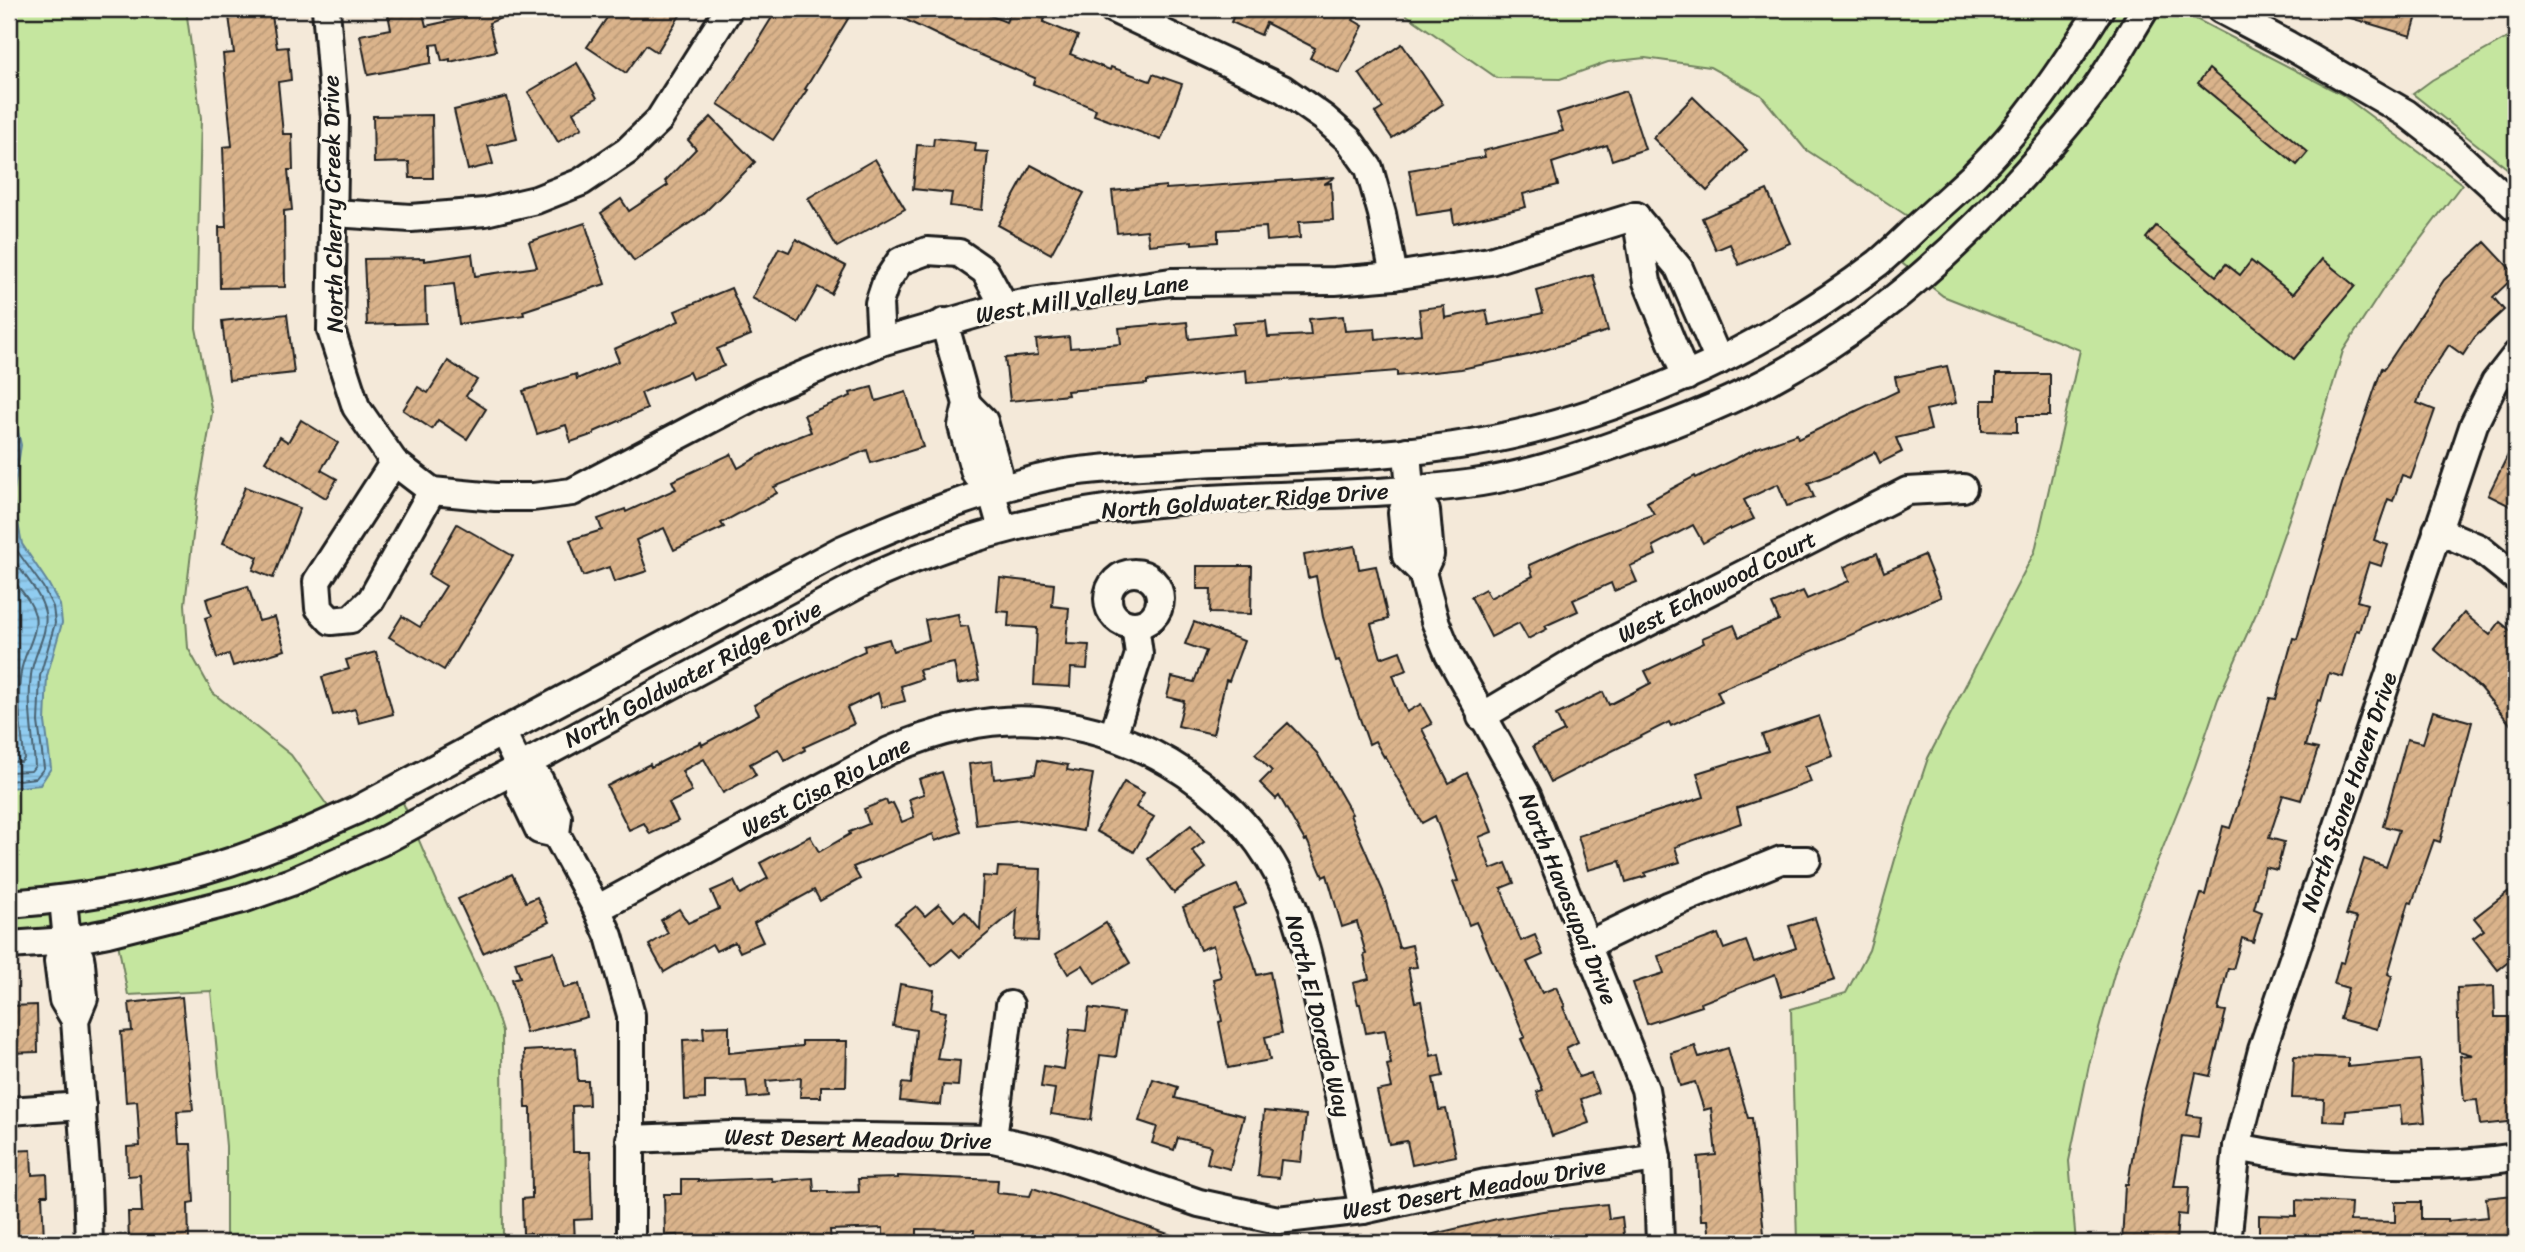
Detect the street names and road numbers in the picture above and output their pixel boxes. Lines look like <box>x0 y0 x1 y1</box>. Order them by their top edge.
street label: North Cherry Creek Drive <box>310 75 356 333</box>
street label: West Mill Valley Lane <box>973 262 1191 336</box>
street label: North Goldwater Ridge Drive <box>1100 471 1390 531</box>
street label: West Echowood Court <box>1610 519 1824 655</box>
street label: North Goldwater Ridge Drive <box>556 588 830 760</box>
street label: North Stone Haven Drive <box>2289 666 2409 918</box>
street label: West Cisa Rio Lane <box>733 725 919 849</box>
street label: North Havasupai Drive <box>1507 786 1629 1012</box>
street label: North El Dorado Way <box>1273 910 1363 1122</box>
street label: West Desert Meadow Drive <box>724 1116 992 1162</box>
street label: West Desert Meadow Drive <box>1339 1146 1609 1232</box>

